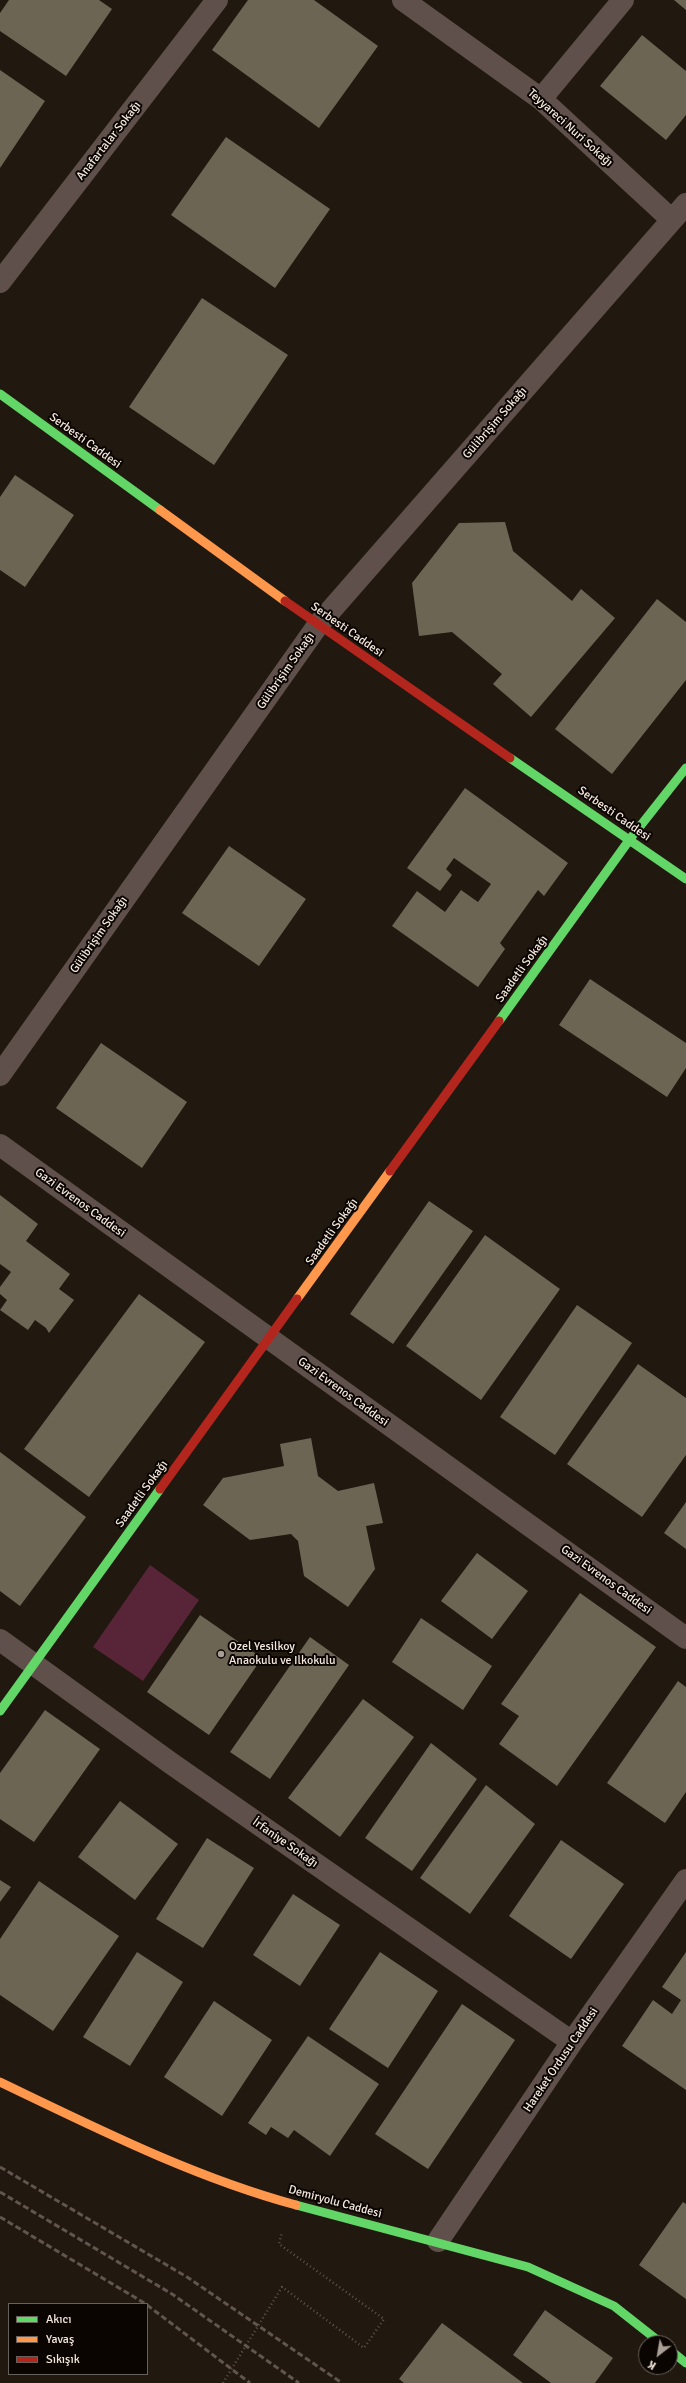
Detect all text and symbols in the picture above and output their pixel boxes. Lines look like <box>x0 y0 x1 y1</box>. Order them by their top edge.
street label: Teyyareci Nuri Sokağı <box>524 86 616 170</box>
street label: Anafartalar Sokağı <box>74 99 144 183</box>
street label: Gülibrişim Sokağı <box>460 384 530 462</box>
street label: Serbesti Caddesi <box>46 410 124 472</box>
street label: Serbesti Caddesi <box>308 600 386 660</box>
street label: Gülibrişim Sokağı <box>254 630 318 712</box>
street label: Serbesti Caddesi <box>575 784 653 844</box>
street label: Gülibrişim Sokağı <box>67 894 131 976</box>
street label: Saadetli Sokağı <box>493 933 551 1005</box>
street label: Gazi Evrenos Caddesi <box>32 1165 128 1241</box>
street label: Saadetli Sokağı <box>303 1196 361 1268</box>
street label: Gazi Evrenos Caddesi <box>295 1354 391 1430</box>
street label: Saadetli Sokağı <box>113 1458 171 1530</box>
street label: Gazi Evrenos Caddesi <box>558 1542 654 1618</box>
place label: Ozel Yesilkoy Anaokulu ve Ilkokulu <box>229 1640 335 1668</box>
marker: Ozel Yesilkoy Anaokulu ve Ilkokulu <box>216 1649 226 1659</box>
street label: İrfaniye Sokağı <box>249 1815 321 1871</box>
street label: Hareket Ordusu Caddesi <box>521 2005 601 2115</box>
street label: Demiryolu Caddesi <box>287 2183 383 2221</box>
legend <box>8 2303 148 2375</box>
text: Akıcı <box>46 2312 72 2327</box>
text: Yavaş <box>46 2332 74 2347</box>
north arrow <box>638 2335 678 2375</box>
text: Sıkışık <box>46 2352 80 2367</box>
text: K <box>646 2358 658 2372</box>

